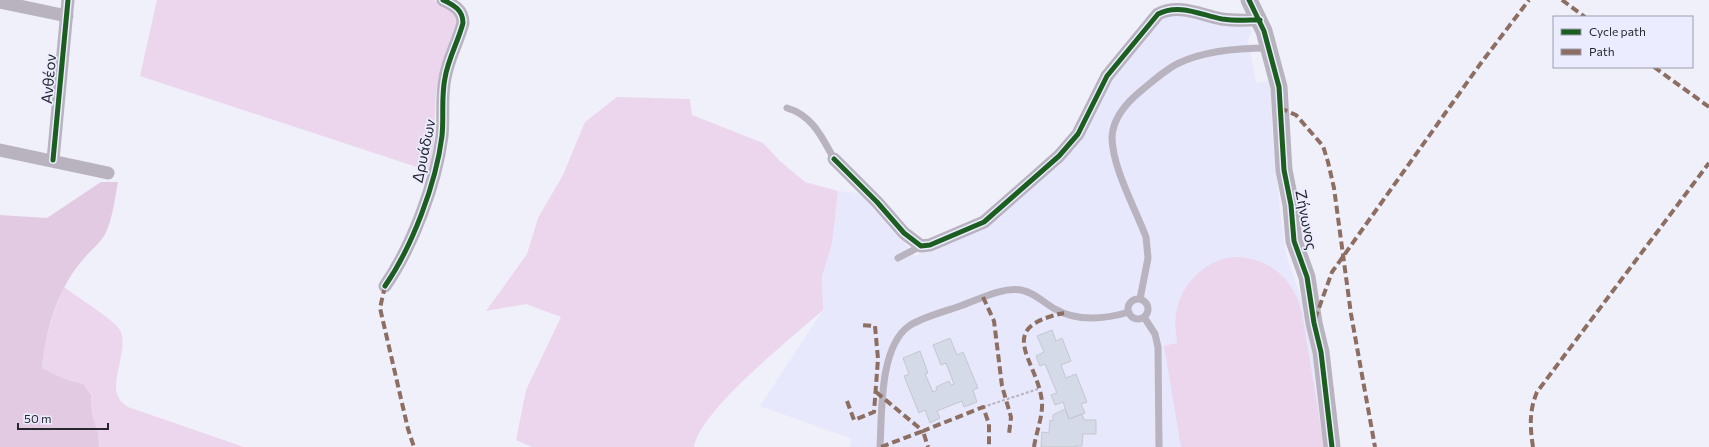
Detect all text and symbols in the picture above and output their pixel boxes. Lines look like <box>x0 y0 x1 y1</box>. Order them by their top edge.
legend <box>1553 16 1693 68</box>
text: Cycle path <box>1589 24 1646 38</box>
text: Path <box>1589 44 1615 58</box>
street label: Ανθέον <box>37 53 59 105</box>
street label: Δρυάδων <box>407 117 439 184</box>
street label: Ζήνωνος <box>1292 188 1322 251</box>
scale bar <box>18 405 108 431</box>
text: 50 m <box>24 411 52 425</box>

